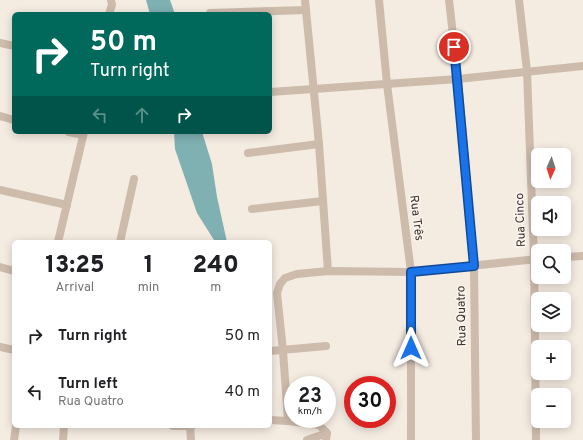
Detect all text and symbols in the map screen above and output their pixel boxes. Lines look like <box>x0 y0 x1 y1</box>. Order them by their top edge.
text: 50 m <box>90 25 157 61</box>
icon: right <box>24 28 76 80</box>
pin <box>437 30 471 64</box>
icon: arrive <box>443 36 465 58</box>
text: Turn right <box>90 60 170 83</box>
icon: left <box>89 104 111 126</box>
icon: ahead <box>131 104 153 126</box>
icon: right <box>173 104 195 126</box>
north arrow <box>531 148 571 188</box>
map controls <box>531 148 571 428</box>
street label: Rua Cinco <box>512 192 530 247</box>
street label: Rua Três <box>405 194 427 242</box>
button: sound <box>531 196 571 236</box>
button: search <box>531 244 571 284</box>
text: 13:25 <box>45 251 105 281</box>
text: 1 <box>144 251 153 281</box>
text: 240 <box>193 251 239 281</box>
text: Arrival <box>55 280 94 296</box>
text: min <box>138 280 159 296</box>
text: m <box>210 280 221 296</box>
street label: Rua Quatro <box>453 285 471 346</box>
button: layers <box>531 292 571 332</box>
icon: right <box>24 325 46 347</box>
text: Turn right <box>58 327 127 346</box>
text: 50 m <box>225 327 260 346</box>
position arrow <box>390 327 432 369</box>
button: + <box>531 340 571 380</box>
text: Turn left <box>58 375 118 394</box>
speed limit sign: 30 <box>344 376 396 428</box>
icon: left <box>24 381 46 403</box>
text: 40 m <box>225 383 260 402</box>
text: 23 <box>298 384 322 410</box>
button: − <box>531 388 571 428</box>
text: Rua Quatro <box>58 394 124 410</box>
text: km/h <box>298 405 322 418</box>

